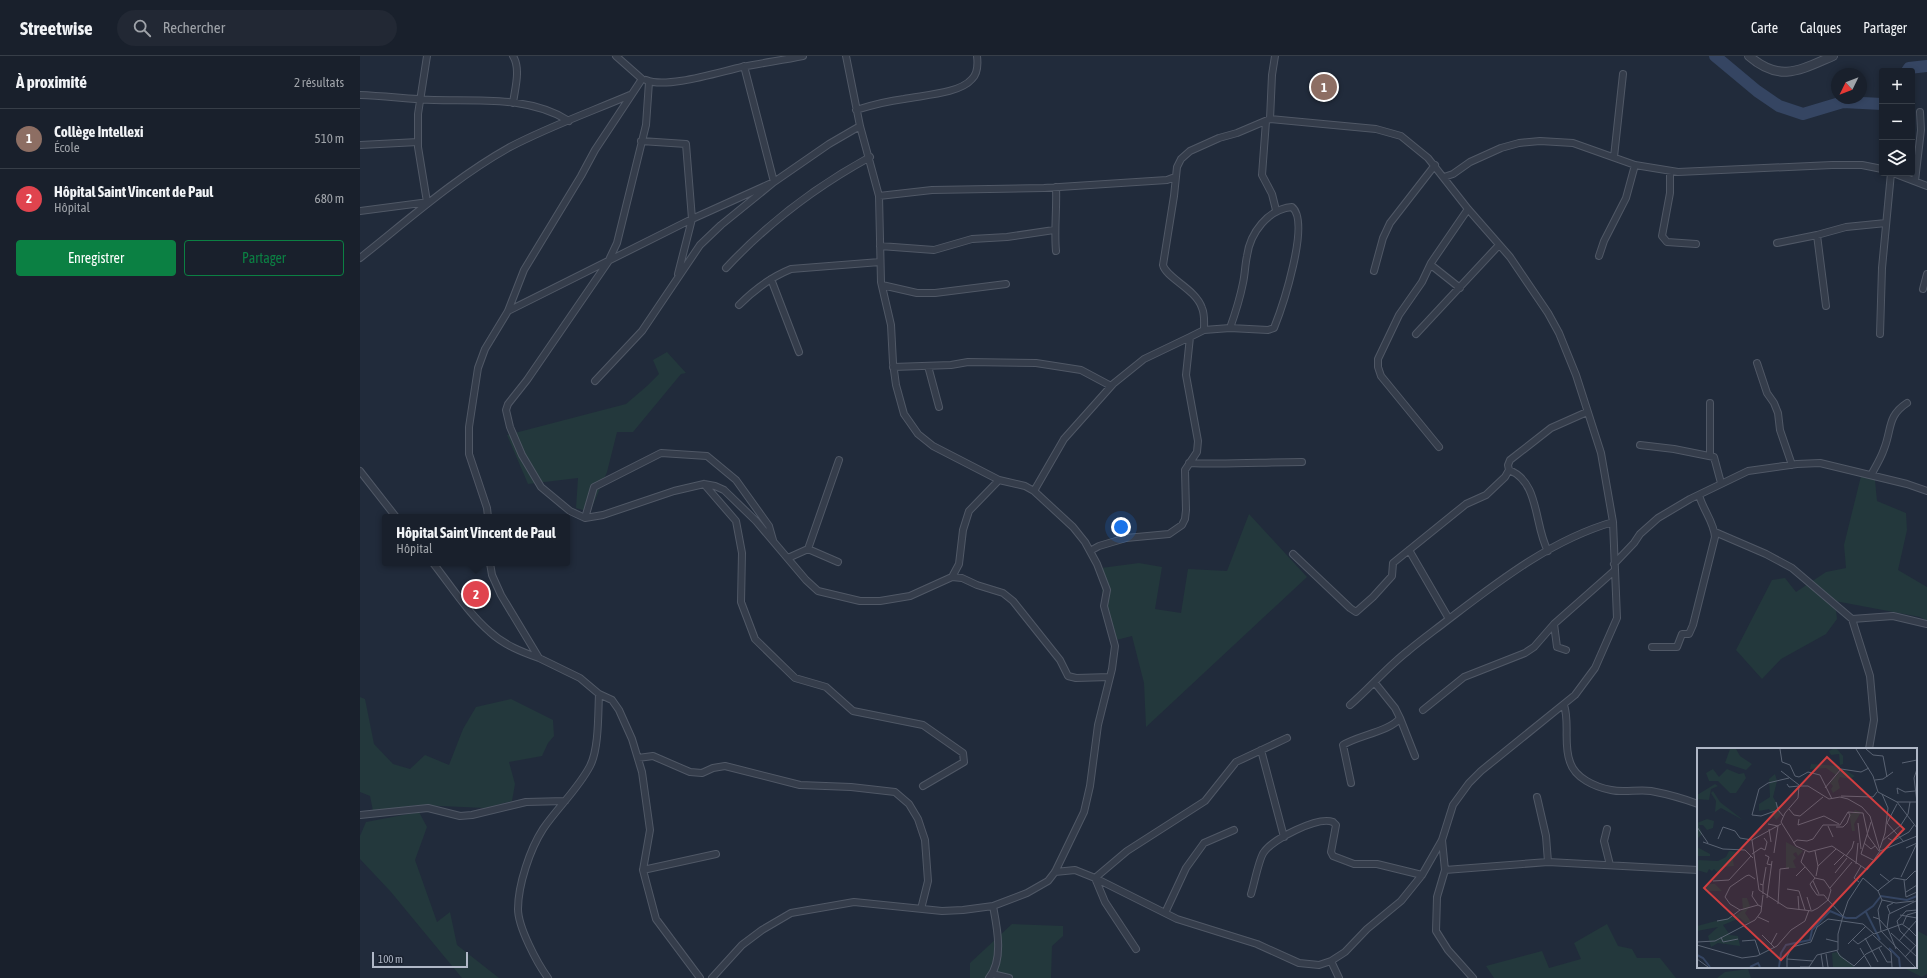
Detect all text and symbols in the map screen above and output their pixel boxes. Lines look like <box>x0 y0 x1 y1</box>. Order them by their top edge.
search box <box>117 10 397 46</box>
text: Streetwise <box>20 17 93 39</box>
icon: search <box>131 17 153 39</box>
text: Rechercher <box>163 19 225 36</box>
text: Carte <box>1751 20 1778 36</box>
text: Calques <box>1800 20 1841 36</box>
text: Partager <box>1863 20 1907 36</box>
north arrow <box>1831 68 1867 104</box>
map controls <box>1879 68 1915 176</box>
button: + <box>1879 68 1915 104</box>
text: À proximité <box>16 72 87 92</box>
pin: 1 <box>1311 72 1337 102</box>
text: 2 résultats <box>294 75 344 90</box>
button: − <box>1879 104 1915 140</box>
text: Collège Intellexi <box>54 123 143 140</box>
text: 1 <box>26 131 32 146</box>
text: 510 m <box>315 131 344 146</box>
text: École <box>54 140 80 155</box>
button: layers <box>1879 140 1915 176</box>
text: Hôpital Saint Vincent de Paul <box>54 183 213 200</box>
text: 2 <box>26 191 32 206</box>
text: 680 m <box>315 191 344 206</box>
text: Hôpital <box>54 200 90 215</box>
button: Enregistrer <box>16 240 176 276</box>
button: Partager <box>184 240 344 276</box>
popup <box>382 514 570 566</box>
your location <box>1111 517 1131 537</box>
text: Hôpital Saint Vincent de Paul <box>396 524 556 541</box>
text: Hôpital <box>396 541 432 556</box>
pin: 2 <box>463 579 489 609</box>
inset map <box>1697 748 1917 968</box>
scale bar <box>372 950 468 969</box>
text: 100 m <box>378 953 403 965</box>

